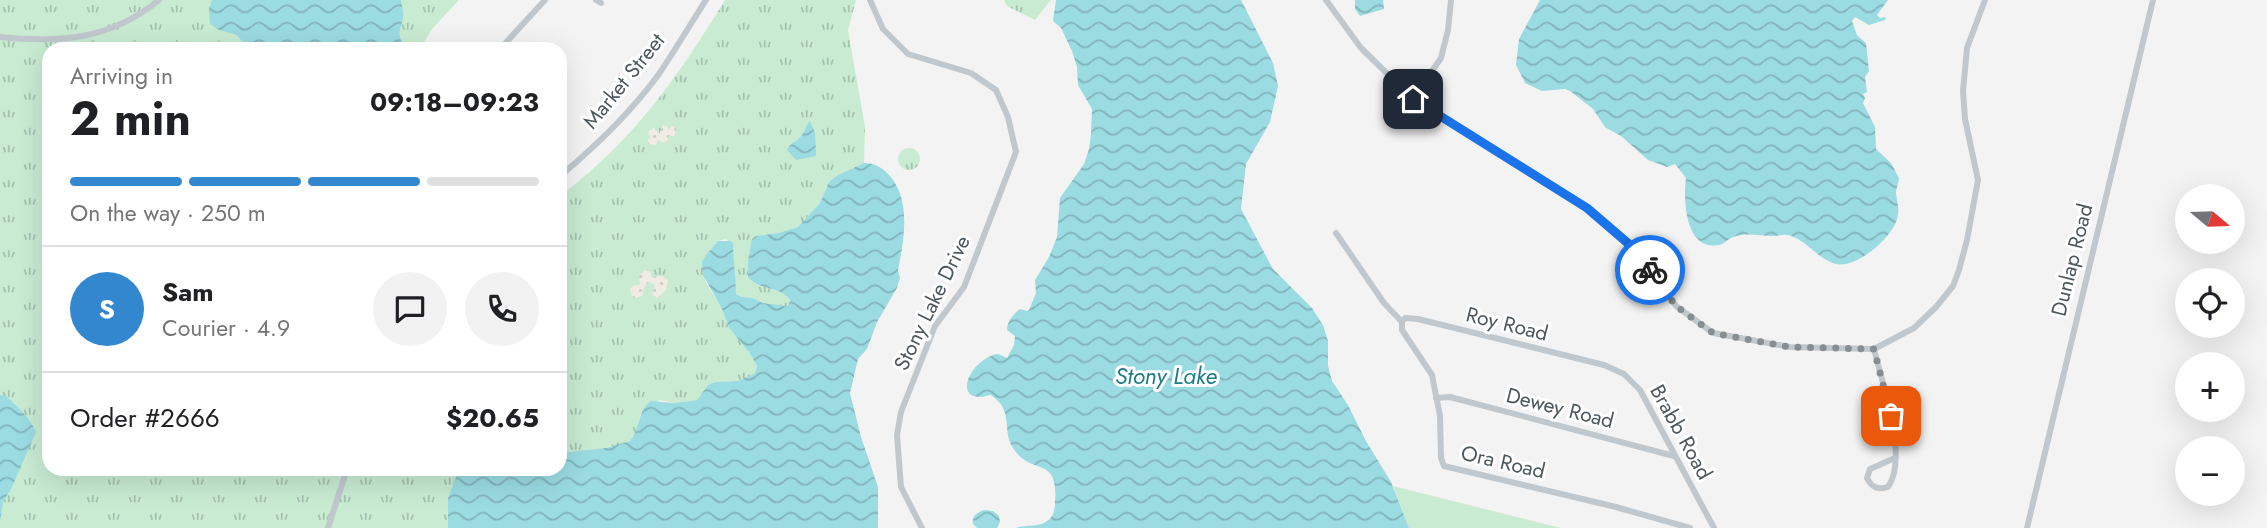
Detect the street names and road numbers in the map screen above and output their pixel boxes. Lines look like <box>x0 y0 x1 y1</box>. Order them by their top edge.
street label: Market Street <box>576 27 672 135</box>
street label: Dunlap Road <box>2044 201 2100 319</box>
street label: Stony Lake Drive <box>886 230 978 376</box>
street label: Roy Road <box>1463 299 1551 349</box>
street label: Brabb Road <box>1643 379 1719 485</box>
street label: Dewey Road <box>1503 380 1617 436</box>
street label: Ora Road <box>1458 438 1548 486</box>

